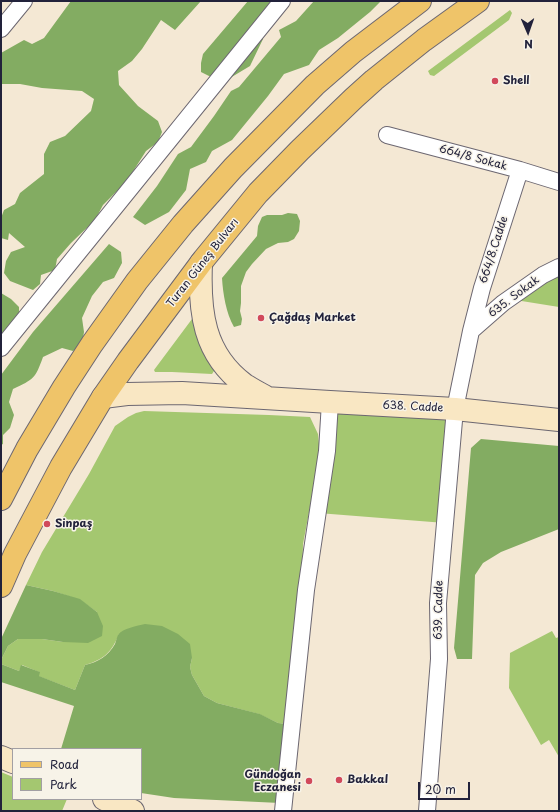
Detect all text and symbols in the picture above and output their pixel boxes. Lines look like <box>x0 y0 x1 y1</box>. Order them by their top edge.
north arrow <box>508 12 548 52</box>
text: N <box>524 36 533 53</box>
place label: Shell <box>503 74 529 88</box>
marker: Shell <box>490 76 500 86</box>
street label: 664/8 Sokak <box>437 143 509 173</box>
street label: 664/8.Cadde <box>477 215 511 285</box>
street label: Turan Güneş Bulvarı <box>164 216 242 310</box>
street label: 635. Sokak <box>486 274 542 320</box>
place label: Çağdaş Market <box>269 311 356 325</box>
marker: Çağdaş Market <box>256 313 266 323</box>
street label: 638. Cadde <box>382 399 444 415</box>
place label: Sinpaş <box>55 517 92 531</box>
marker: Sinpaş <box>42 519 52 529</box>
street label: 639. Cadde <box>432 580 446 640</box>
legend <box>12 748 142 800</box>
text: Road <box>50 755 79 773</box>
place label: Gündoğan Eczanesi <box>245 768 301 794</box>
place label: Bakkal <box>347 773 388 787</box>
scale bar <box>420 774 472 800</box>
text: Park <box>50 775 77 793</box>
marker: Bakkal <box>334 775 344 785</box>
marker: Gündoğan Eczanesi <box>304 776 314 786</box>
text: 20 m <box>425 780 456 798</box>

